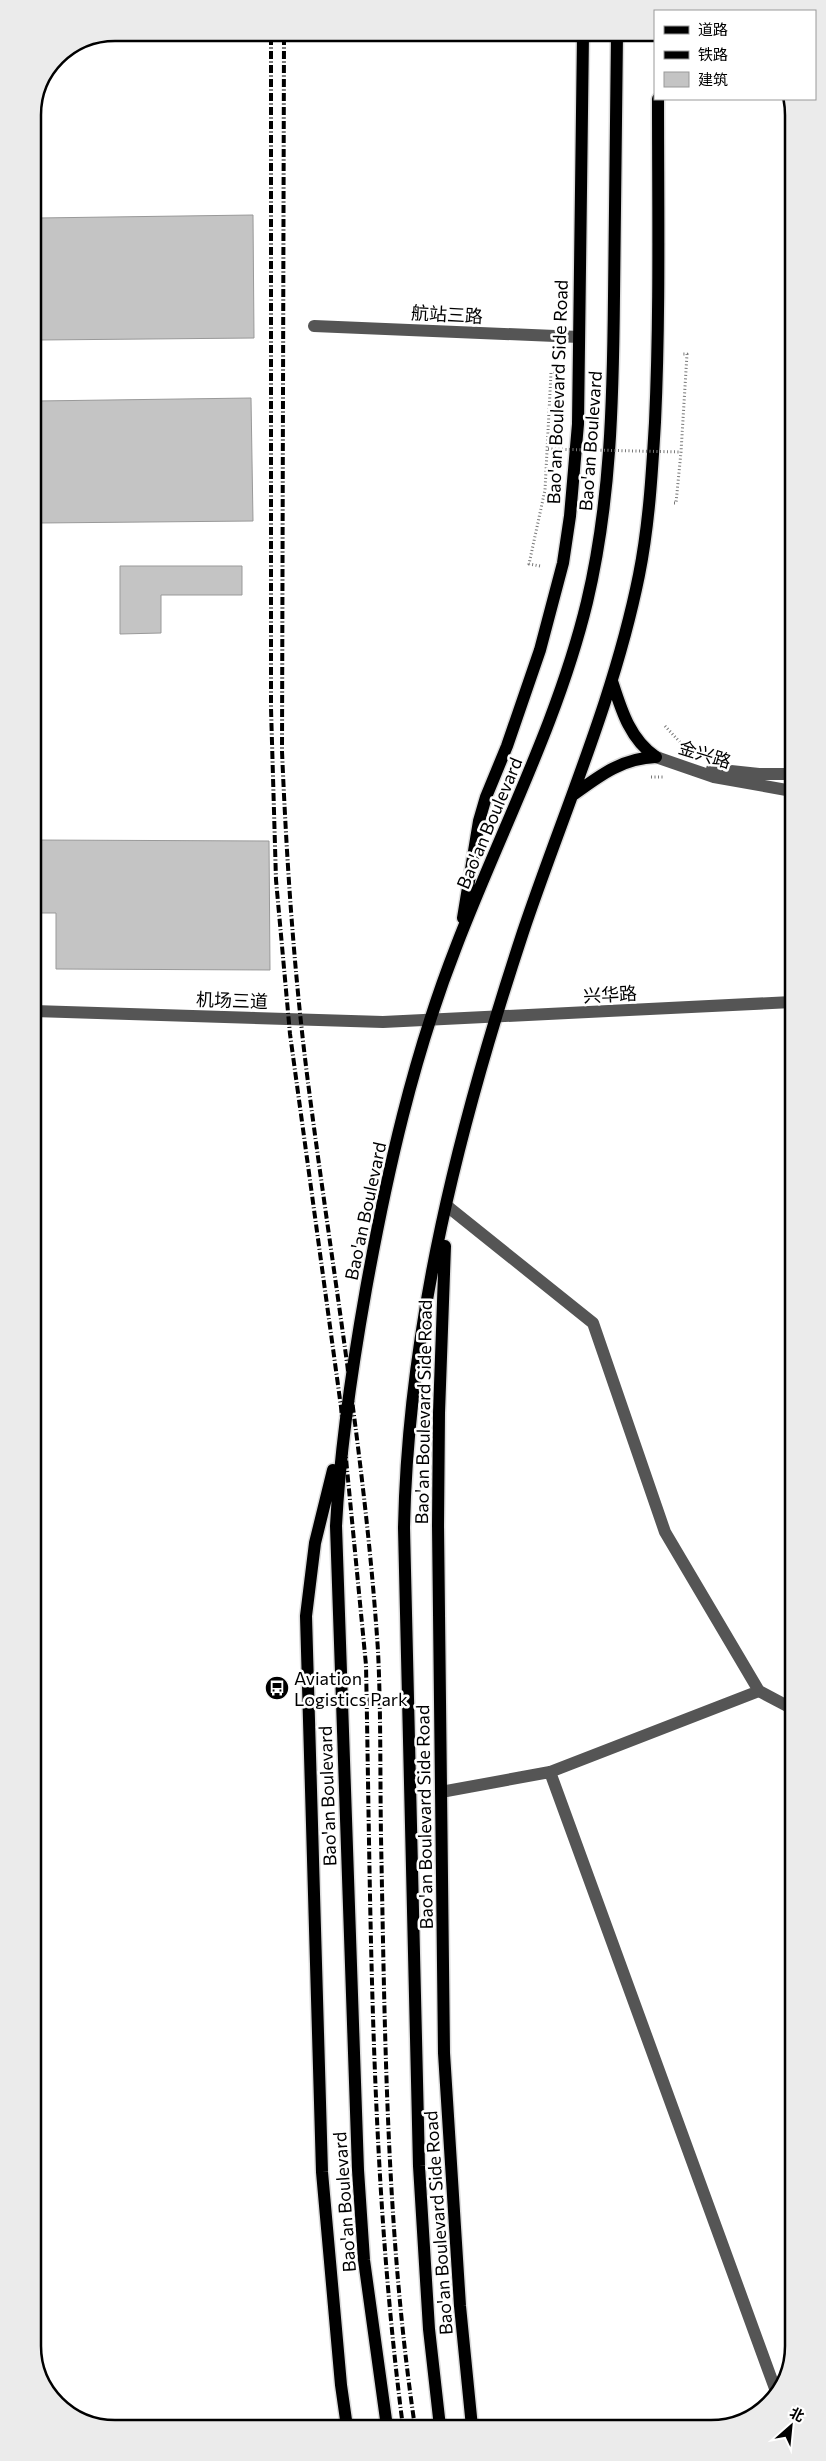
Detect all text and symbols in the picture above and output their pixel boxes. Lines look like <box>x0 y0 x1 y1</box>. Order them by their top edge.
legend <box>654 10 816 100</box>
text: 道路 <box>698 20 728 38</box>
text: 铁路 <box>698 45 728 63</box>
text: 建筑 <box>698 70 728 88</box>
street label: Bao'an Boulevard Side Road <box>542 279 572 505</box>
street label: 航站三路 <box>410 301 484 327</box>
street label: Bao'an Boulevard <box>574 370 606 512</box>
street label: 金兴路 <box>676 736 734 772</box>
street label: Bao'an Boulevard <box>451 754 527 892</box>
street label: 兴华路 <box>582 982 638 1006</box>
street label: 机场三道 <box>196 988 268 1012</box>
street label: Bao'an Boulevard <box>340 1140 390 1282</box>
street label: Bao'an Boulevard Side Road <box>410 1300 436 1524</box>
place label: Aviation Logistics Park <box>294 1667 408 1710</box>
bus stop icon: Aviation Logistics Park <box>264 1675 290 1701</box>
street label: Bao'an Boulevard Side Road <box>411 1705 437 1929</box>
street label: Bao'an Boulevard <box>314 1725 340 1867</box>
street label: Bao'an Boulevard Side Road <box>419 2110 457 2336</box>
street label: Bao'an Boulevard <box>328 2131 360 2273</box>
north arrow <box>766 2401 816 2451</box>
text: 北 <box>787 2403 807 2425</box>

